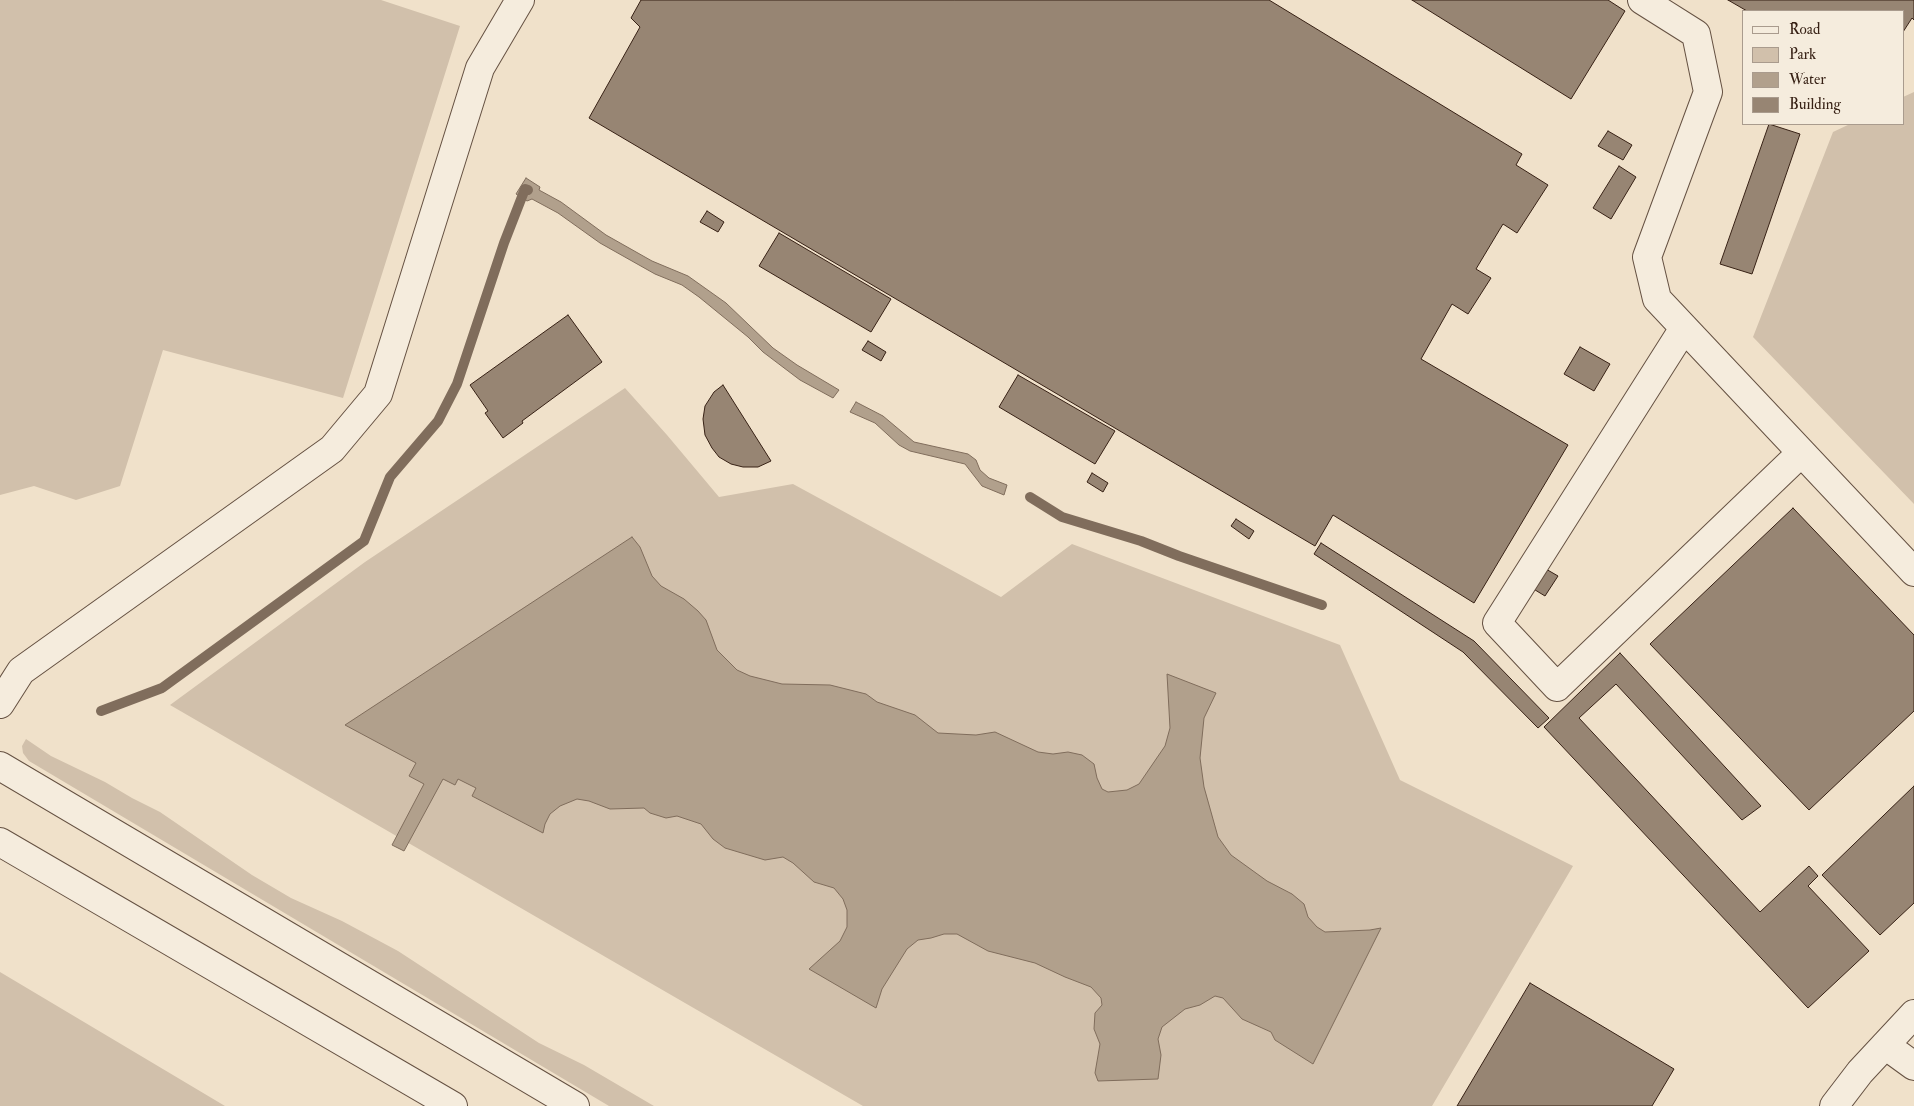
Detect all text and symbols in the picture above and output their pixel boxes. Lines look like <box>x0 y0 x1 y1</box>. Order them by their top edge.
legend <box>1742 10 1904 125</box>
text: Road <box>1789 20 1820 39</box>
text: Park <box>1789 45 1816 64</box>
text: Water <box>1789 70 1826 89</box>
text: Building <box>1789 95 1841 114</box>

